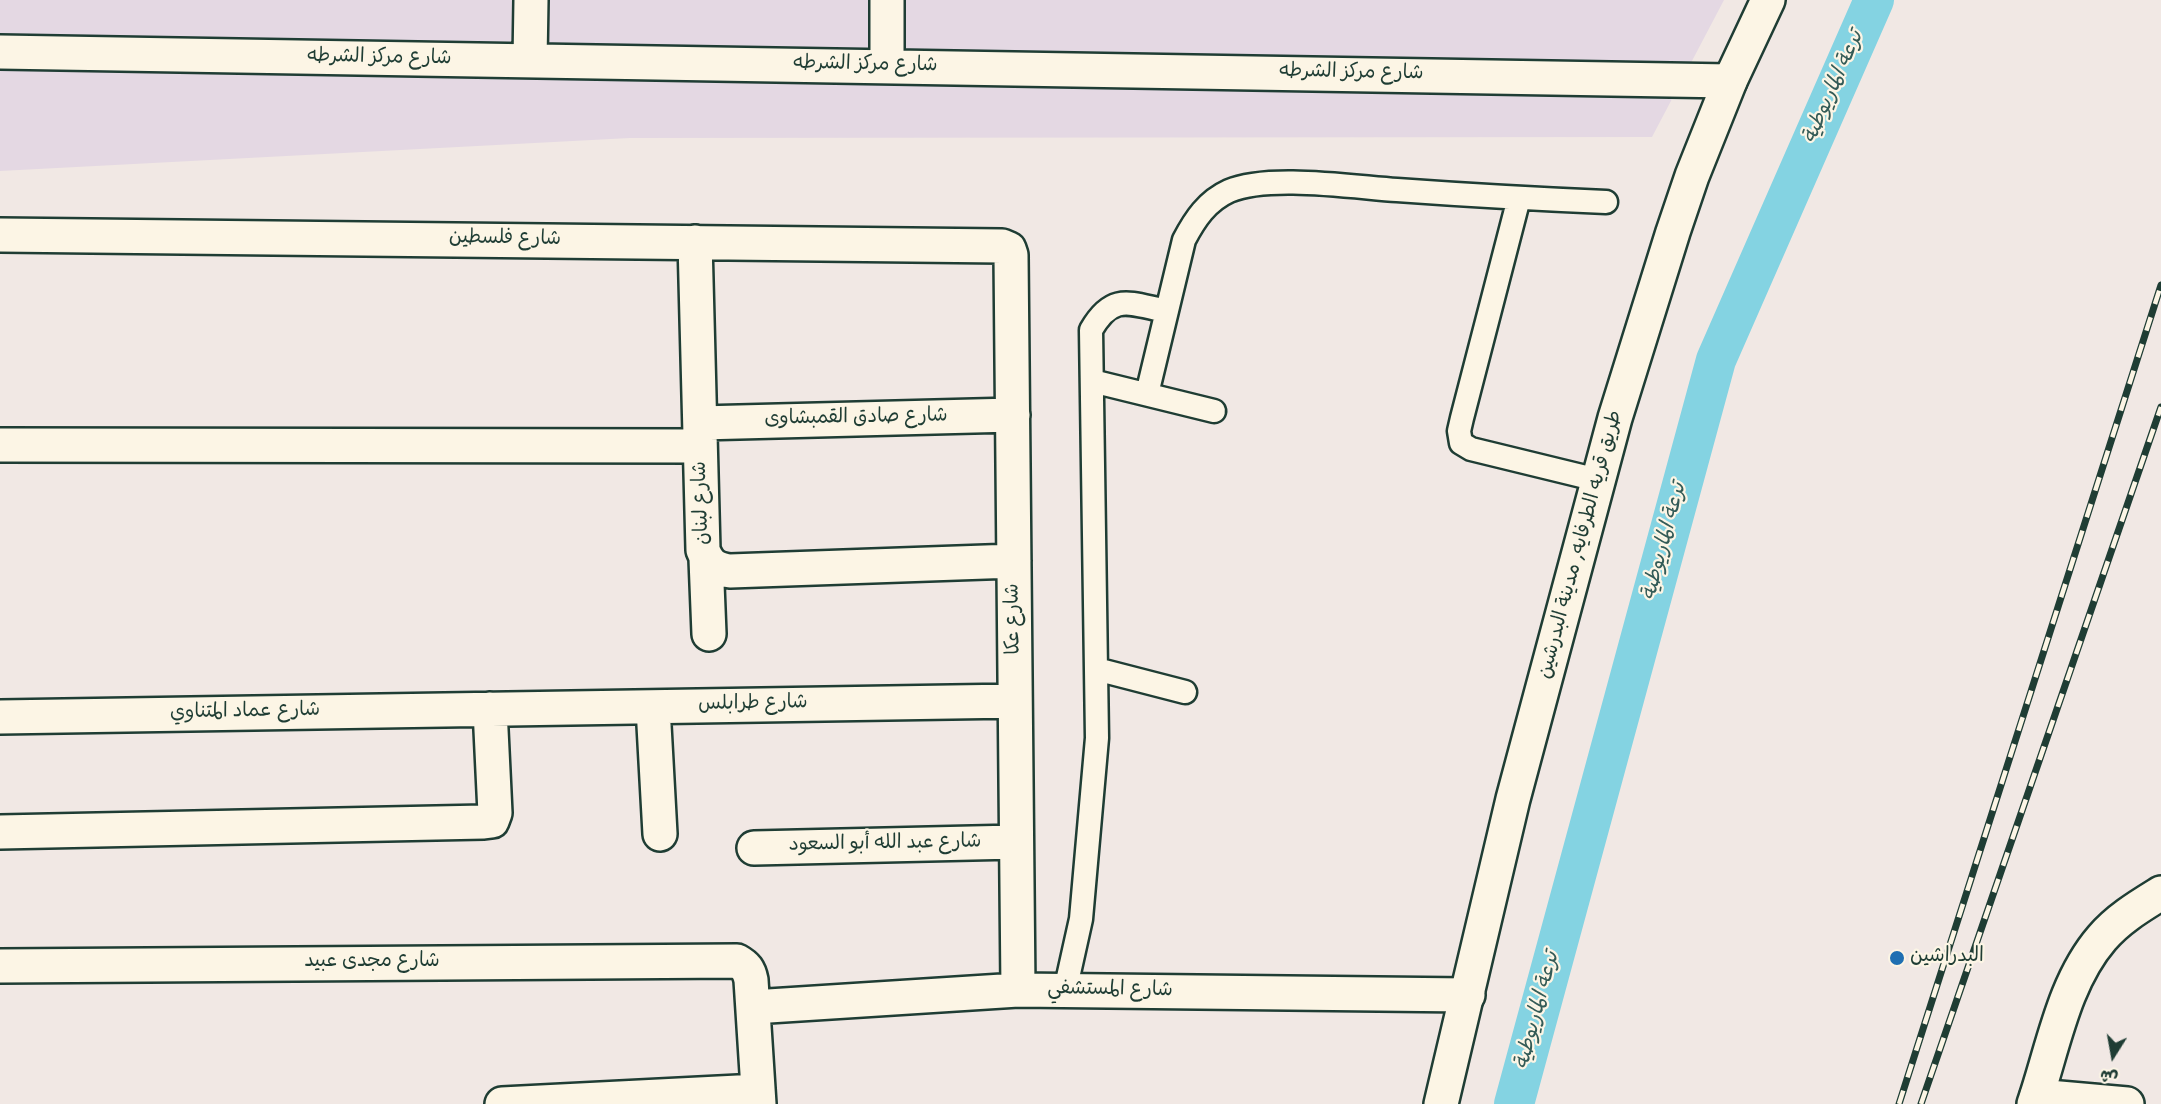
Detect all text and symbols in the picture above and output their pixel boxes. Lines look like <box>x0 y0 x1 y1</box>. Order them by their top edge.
water label: ترعة الماريوطية <box>1799 28 1871 148</box>
street label: شارع مركز الشرطه <box>306 46 452 72</box>
street label: شارع مركز الشرطه <box>792 53 938 79</box>
street label: شارع مركز الشرطه <box>1278 61 1424 87</box>
street label: شارع فلسطين <box>449 227 561 253</box>
street label: شارع صادق القمبشاوى <box>764 405 948 433</box>
street label: طريق قريه الطرفايه, مدينة البدرشين <box>1535 408 1629 682</box>
street label: شارع لبنان <box>690 461 716 545</box>
water label: ترعة الماريوطية <box>1638 480 1694 604</box>
street label: شارع عكا <box>1002 583 1028 655</box>
street label: شارع طرابلس <box>698 692 808 718</box>
street label: شارع عماد المتناوي <box>170 700 320 726</box>
street label: شارع عبد الله أبو السعود <box>788 831 982 859</box>
place label: البدراشين <box>1910 946 1984 970</box>
water label: ترعة الماريوطية <box>1511 949 1567 1073</box>
marker: البدراشين <box>1888 949 1906 967</box>
street label: شارع مجدى عبيد <box>304 951 440 975</box>
street label: شارع المستشفي <box>1047 978 1173 1004</box>
north arrow <box>2083 1026 2143 1086</box>
text: ش <box>2099 1063 2120 1085</box>

